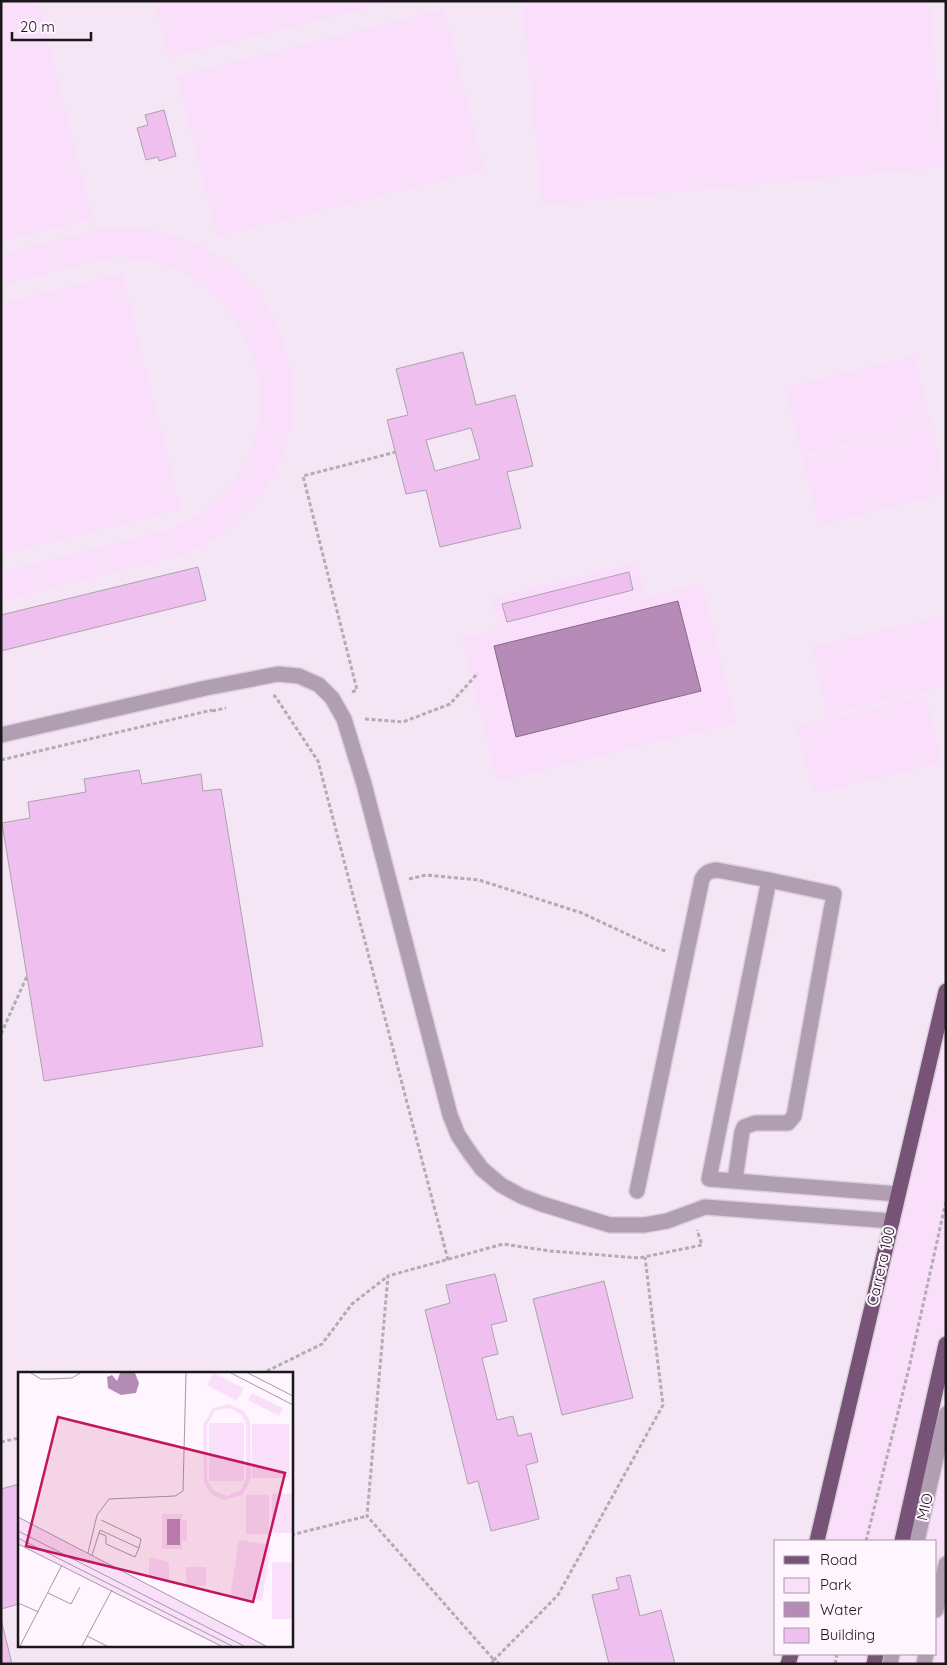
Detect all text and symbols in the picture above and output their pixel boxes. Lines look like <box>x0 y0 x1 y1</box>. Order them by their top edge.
scale bar <box>12 10 91 42</box>
text: 20 m <box>20 17 55 36</box>
street label: Carrera 100 <box>862 1224 899 1307</box>
inset map <box>18 1372 292 1648</box>
street label: MIO <box>912 1491 937 1522</box>
legend <box>774 1540 937 1655</box>
text: Road <box>820 1550 857 1569</box>
text: Park <box>820 1575 852 1594</box>
text: Water <box>820 1600 863 1619</box>
text: Building <box>820 1625 875 1644</box>

